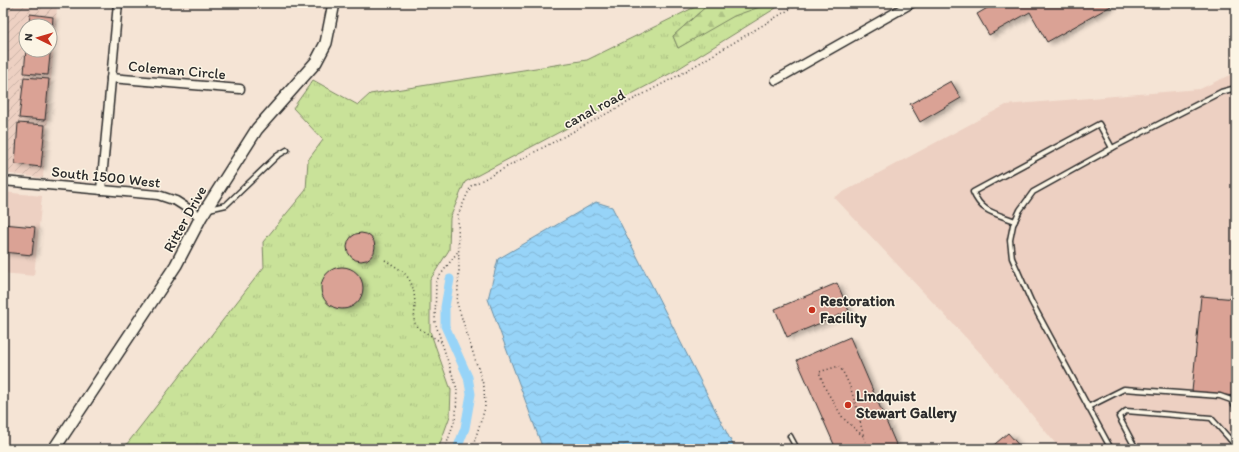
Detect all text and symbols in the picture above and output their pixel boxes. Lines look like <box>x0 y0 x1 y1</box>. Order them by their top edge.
north arrow <box>18 18 58 58</box>
text: N <box>22 33 35 41</box>
street label: Coleman Circle <box>127 57 227 83</box>
street label: canal road <box>560 85 628 133</box>
street label: South 1500 West <box>51 162 162 192</box>
street label: Ritter Drive <box>159 183 211 255</box>
place label: Restoration Facility <box>820 292 896 328</box>
marker: Restoration Facility <box>807 305 817 315</box>
place label: Lindquist Stewart Gallery <box>856 387 958 423</box>
marker: Lindquist Stewart Gallery <box>843 400 853 410</box>

